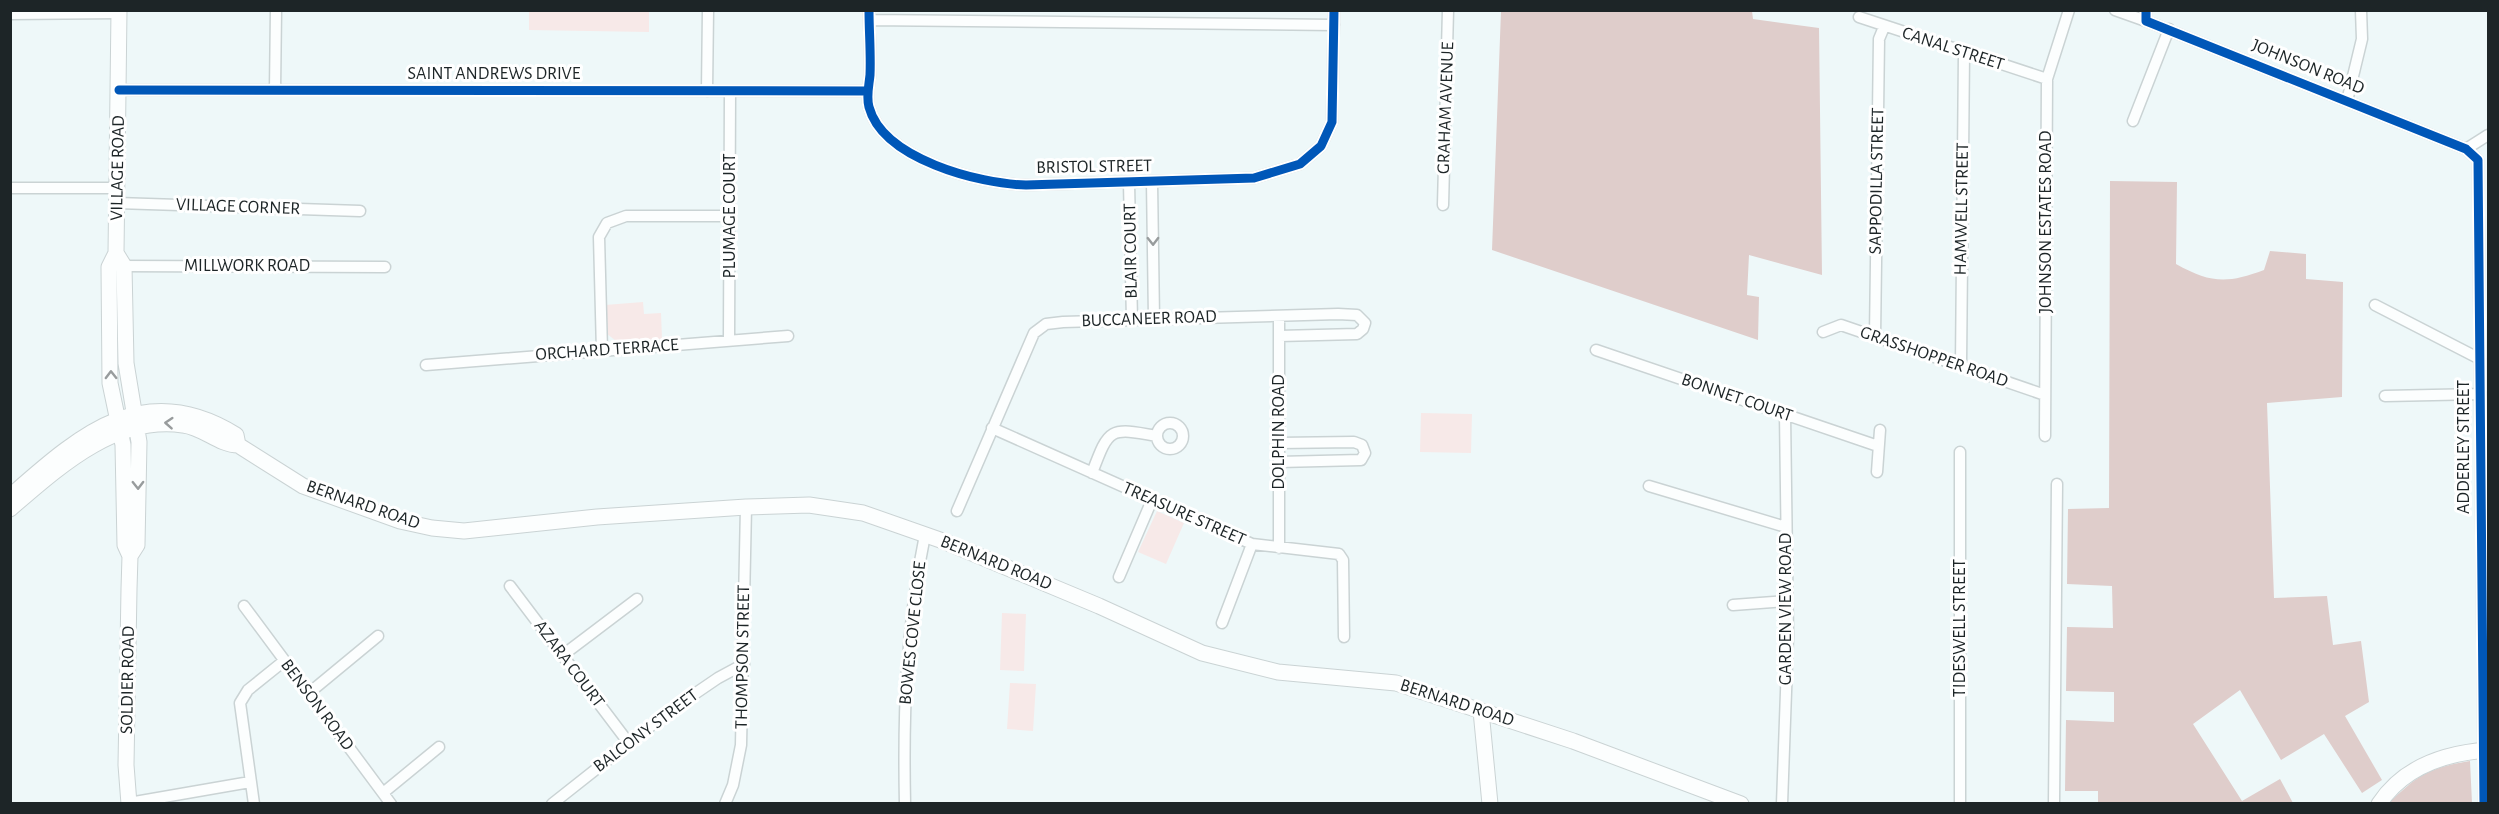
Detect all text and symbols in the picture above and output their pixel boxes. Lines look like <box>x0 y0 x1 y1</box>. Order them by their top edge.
street label: CANAL STREET <box>1900 24 2006 74</box>
street label: JOHNSON ROAD <box>2249 36 2367 98</box>
street label: GRAHAM AVENUE <box>1435 41 1457 174</box>
street label: SAINT ANDREWS DRIVE <box>408 65 581 83</box>
street label: SAPPODILLA STREET <box>1867 107 1887 255</box>
street label: VILLAGE ROAD <box>108 115 128 221</box>
street label: JOHNSON ESTATES ROAD <box>2037 131 2055 313</box>
street label: HAMWELL STREET <box>1952 142 1972 275</box>
street label: PLUMAGE COURT <box>721 153 739 279</box>
street label: BRISTOL STREET <box>1036 157 1152 177</box>
street label: VILLAGE CORNER <box>176 196 300 218</box>
street label: BLAIR COURT <box>1121 203 1141 299</box>
one-way arrow <box>1147 236 1159 245</box>
street label: MILLWORK ROAD <box>184 257 310 275</box>
street label: BUCCANEER ROAD <box>1081 308 1217 330</box>
street label: GRASSHOPPER ROAD <box>1858 323 2010 391</box>
street label: ORCHARD TERRACE <box>535 336 680 364</box>
one-way arrow <box>104 370 117 379</box>
street label: BONNET COURT <box>1679 371 1795 426</box>
street label: DOLPHIN ROAD <box>1270 374 1288 490</box>
street label: ADDERLEY STREET <box>2455 380 2473 514</box>
one-way arrow <box>165 417 174 430</box>
street label: BERNARD ROAD <box>304 477 422 533</box>
street label: TREASURE STREET <box>1120 479 1248 549</box>
one-way arrow <box>132 481 145 490</box>
street label: BERNARD ROAD <box>938 532 1054 594</box>
street label: GARDEN VIEW ROAD <box>1777 533 1795 685</box>
street label: TIDESWELL STREET <box>1951 559 1969 697</box>
street label: BOWES COVE CLOSE <box>897 560 930 706</box>
street label: THOMPSON STREET <box>733 585 753 729</box>
street label: AZARA COURT <box>531 617 608 711</box>
street label: SOLDIER ROAD <box>118 626 138 734</box>
street label: BENSON ROAD <box>277 656 357 754</box>
street label: BERNARD ROAD <box>1398 676 1516 730</box>
street label: BALCONY STREET <box>590 686 702 776</box>

